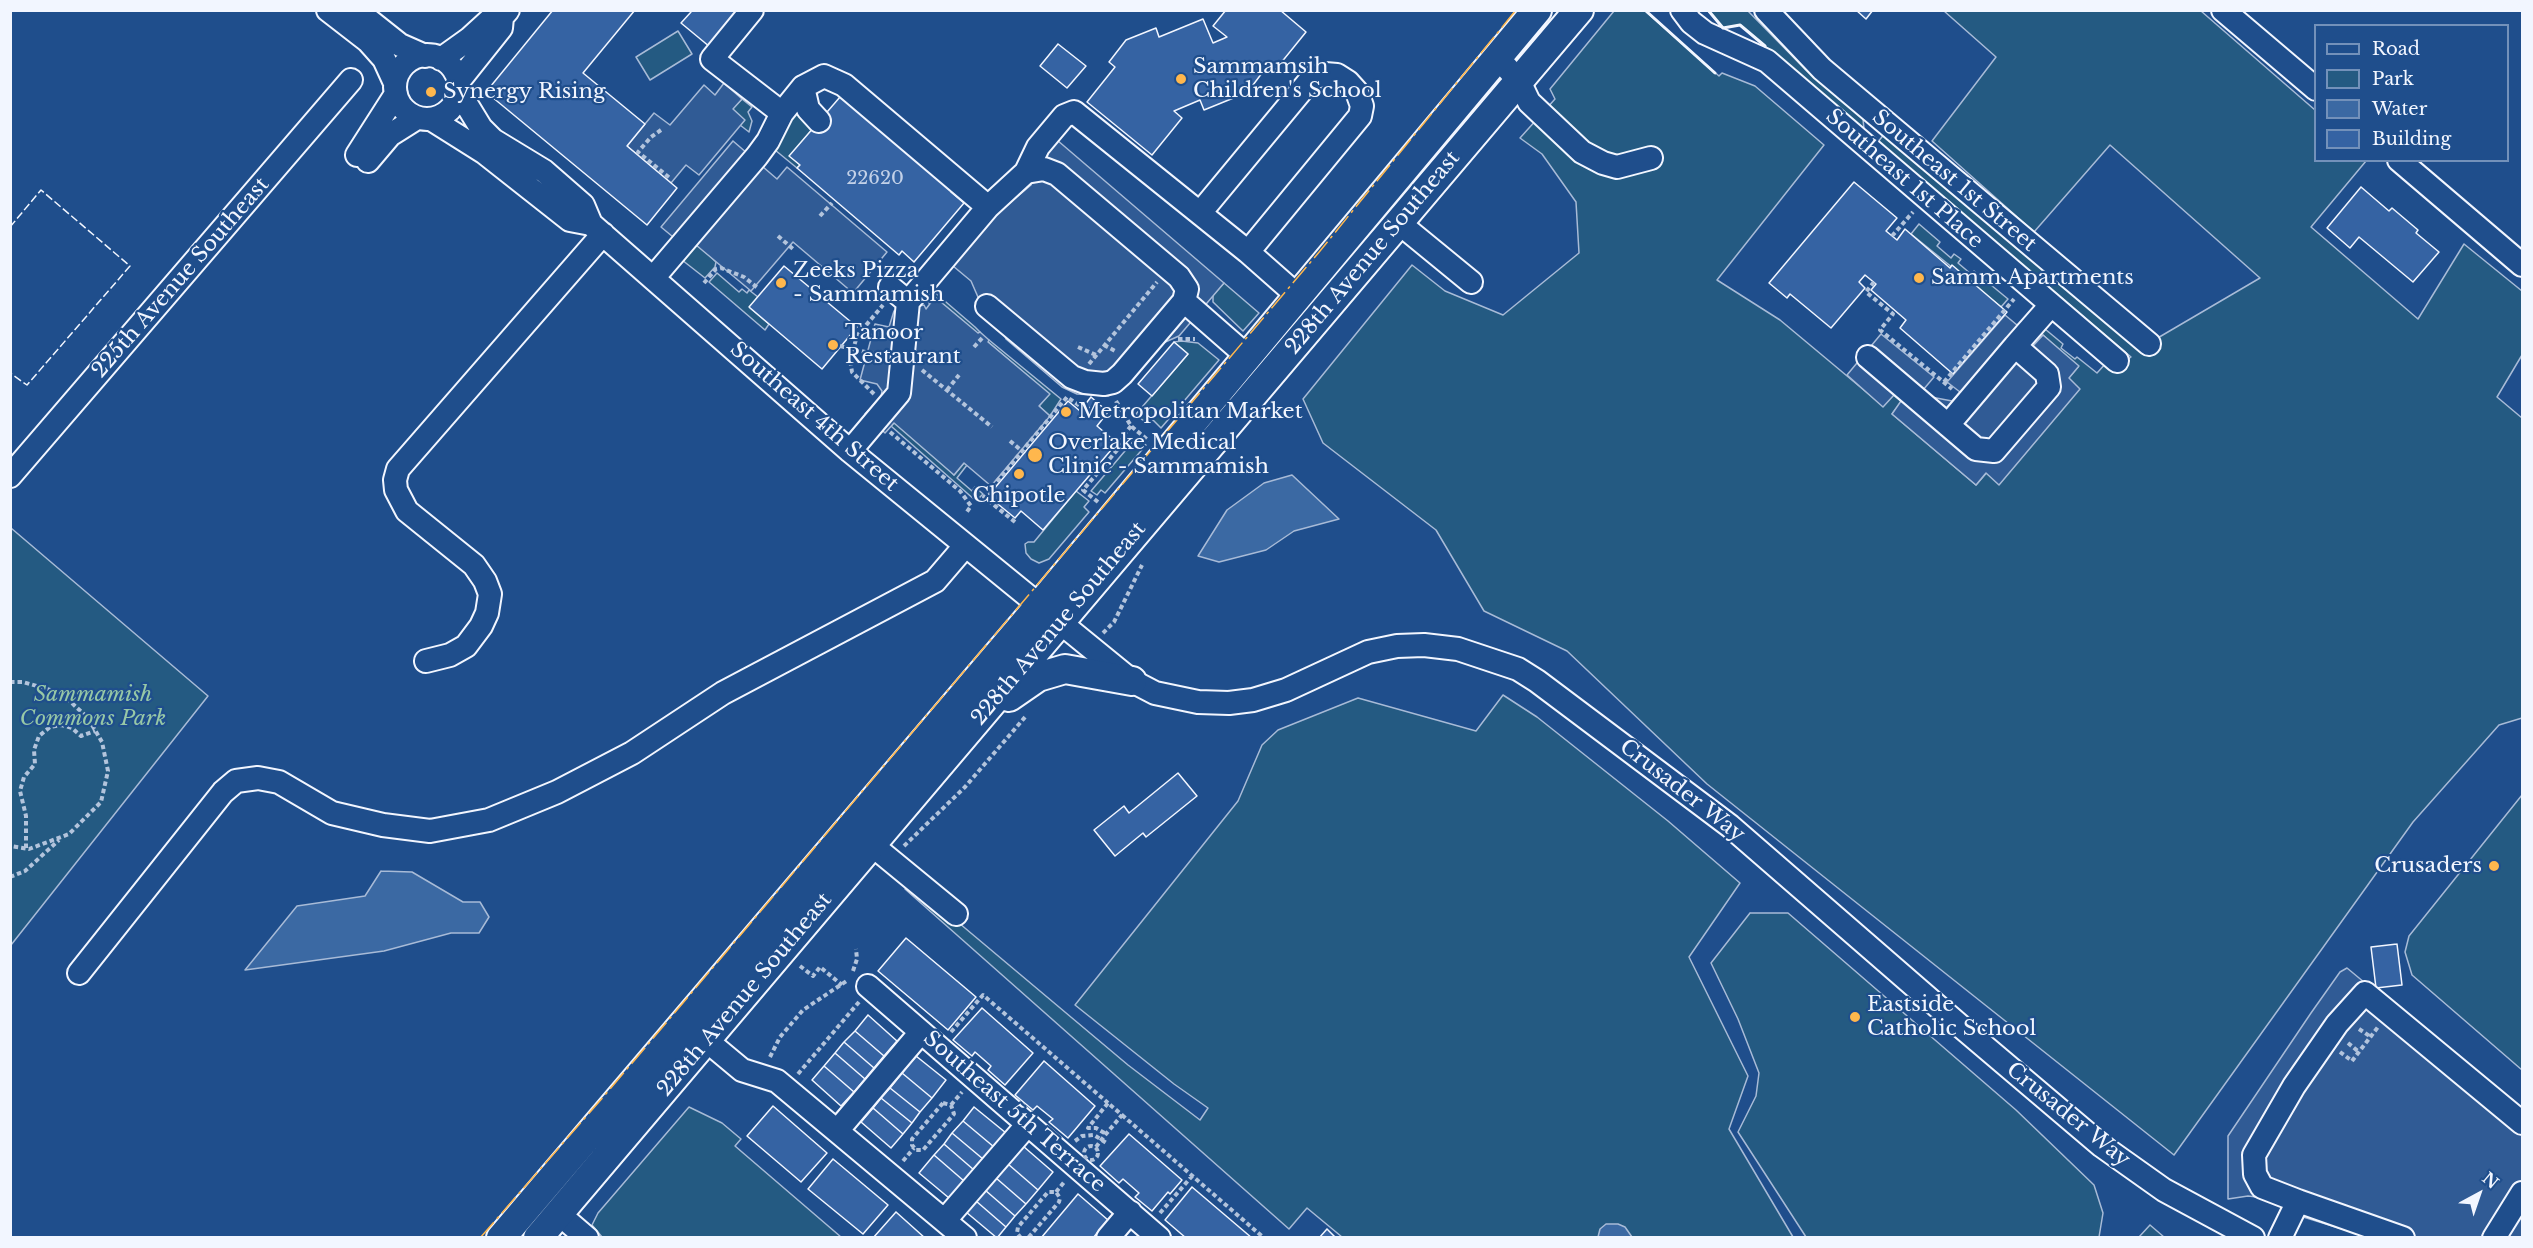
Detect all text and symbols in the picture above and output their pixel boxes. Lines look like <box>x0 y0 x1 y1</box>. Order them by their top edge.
legend <box>2314 24 2509 162</box>
text: Road <box>2372 38 2420 60</box>
place label: Sammamsih Children's School <box>1193 54 1382 104</box>
text: Park <box>2372 68 2414 90</box>
marker: Sammamsih Children's School <box>1174 72 1188 86</box>
place label: Synergy Rising <box>443 79 606 105</box>
marker: Synergy Rising <box>424 85 438 99</box>
text: Water <box>2372 98 2427 120</box>
street label: Southeast 1st Place <box>1820 104 1988 254</box>
street label: Southeast 1st Street <box>1867 105 2041 257</box>
text: Building <box>2372 128 2451 150</box>
street label: 228th Avenue Southeast <box>1280 146 1466 360</box>
house number: 22620 <box>846 168 904 190</box>
street label: 225th Avenue Southeast <box>87 173 275 383</box>
place label: Zeeks Pizza - Sammamish <box>793 258 944 308</box>
place label: Samm Apartments <box>1931 265 2134 291</box>
marker: Samm Apartments <box>1912 271 1926 285</box>
marker: Zeeks Pizza - Sammamish <box>774 276 788 290</box>
place label: Tanoor Restaurant <box>845 320 961 370</box>
street label: Southeast 4th Street <box>725 337 903 497</box>
marker: Tanoor Restaurant <box>826 338 840 352</box>
place label: Metropolitan Market <box>1078 399 1303 425</box>
marker: Metropolitan Market <box>1059 405 1073 419</box>
place label: Overlake Medical Clinic - Sammamish <box>1048 430 1269 480</box>
marker: Overlake Medical Clinic - Sammamish <box>1026 446 1044 464</box>
marker: Chipotle <box>1012 467 1026 481</box>
place label: Chipotle <box>972 483 1066 509</box>
street label: 228th Avenue Southeast <box>966 517 1152 731</box>
park label: Sammamish Commons Park <box>20 682 166 732</box>
street label: Crusader Way <box>1614 734 1750 848</box>
place label: Crusaders <box>2374 853 2482 879</box>
marker: Crusaders <box>2487 859 2501 873</box>
street label: 228th Avenue Southeast <box>652 888 838 1102</box>
place label: Eastside Catholic School <box>1867 992 2036 1042</box>
marker: Eastside Catholic School <box>1848 1010 1862 1024</box>
street label: Southeast 5th Terrace <box>918 1026 1110 1198</box>
street label: Crusader Way <box>2001 1057 2135 1173</box>
north arrow <box>2449 1164 2509 1224</box>
text: N <box>2478 1168 2503 1193</box>

